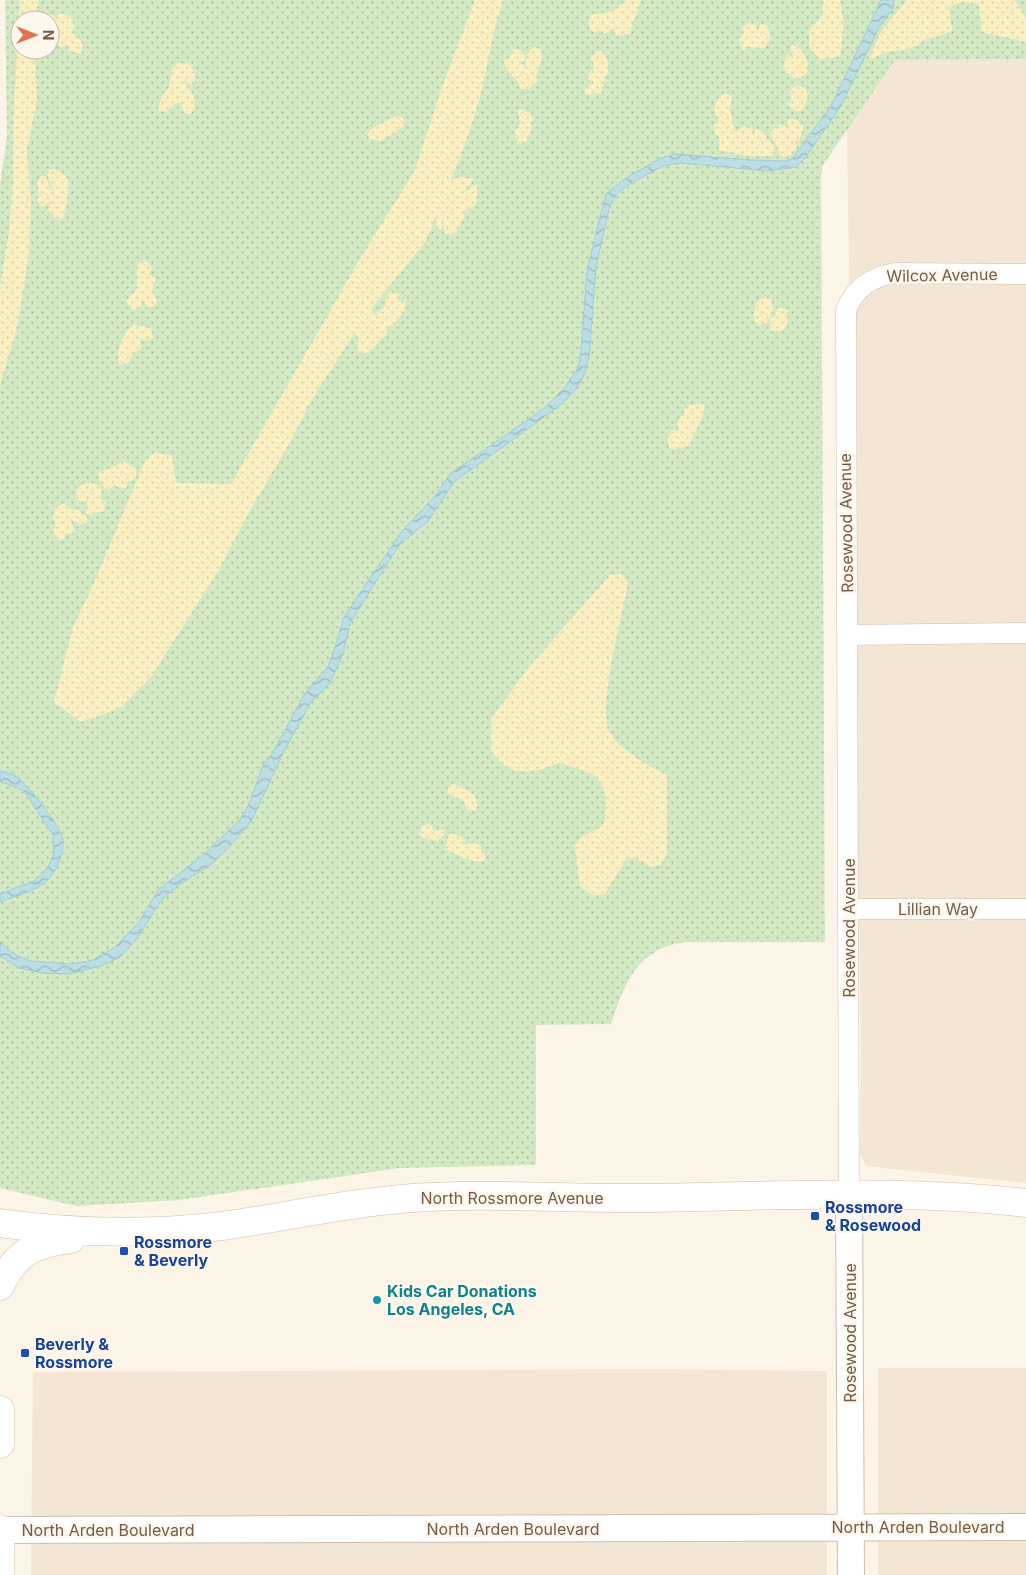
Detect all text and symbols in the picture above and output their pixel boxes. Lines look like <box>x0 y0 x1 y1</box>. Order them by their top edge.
north arrow <box>10 10 60 60</box>
text: N <box>40 30 57 40</box>
street label: Wilcox Avenue <box>886 264 998 286</box>
street label: Rosewood Avenue <box>835 453 857 593</box>
street label: Rosewood Avenue <box>839 858 859 998</box>
street label: Lillian Way <box>898 899 978 919</box>
street label: North Rossmore Avenue <box>420 1188 604 1208</box>
place label: Rossmore & Rosewood <box>825 1197 921 1235</box>
marker: Rossmore & Rosewood <box>809 1210 821 1222</box>
place label: Rossmore & Beverly <box>134 1232 212 1270</box>
marker: Rossmore & Beverly <box>118 1245 130 1257</box>
street label: Rosewood Avenue <box>840 1263 860 1403</box>
place label: Kids Car Donations Los Angeles, CA <box>387 1281 537 1319</box>
marker: Kids Car Donations Los Angeles, CA <box>371 1294 383 1306</box>
place label: Beverly & Rossmore <box>35 1334 113 1372</box>
marker: Beverly & Rossmore <box>19 1347 31 1359</box>
street label: North Arden Boulevard <box>832 1517 1004 1537</box>
street label: North Arden Boulevard <box>427 1519 599 1539</box>
street label: North Arden Boulevard <box>22 1520 194 1540</box>

